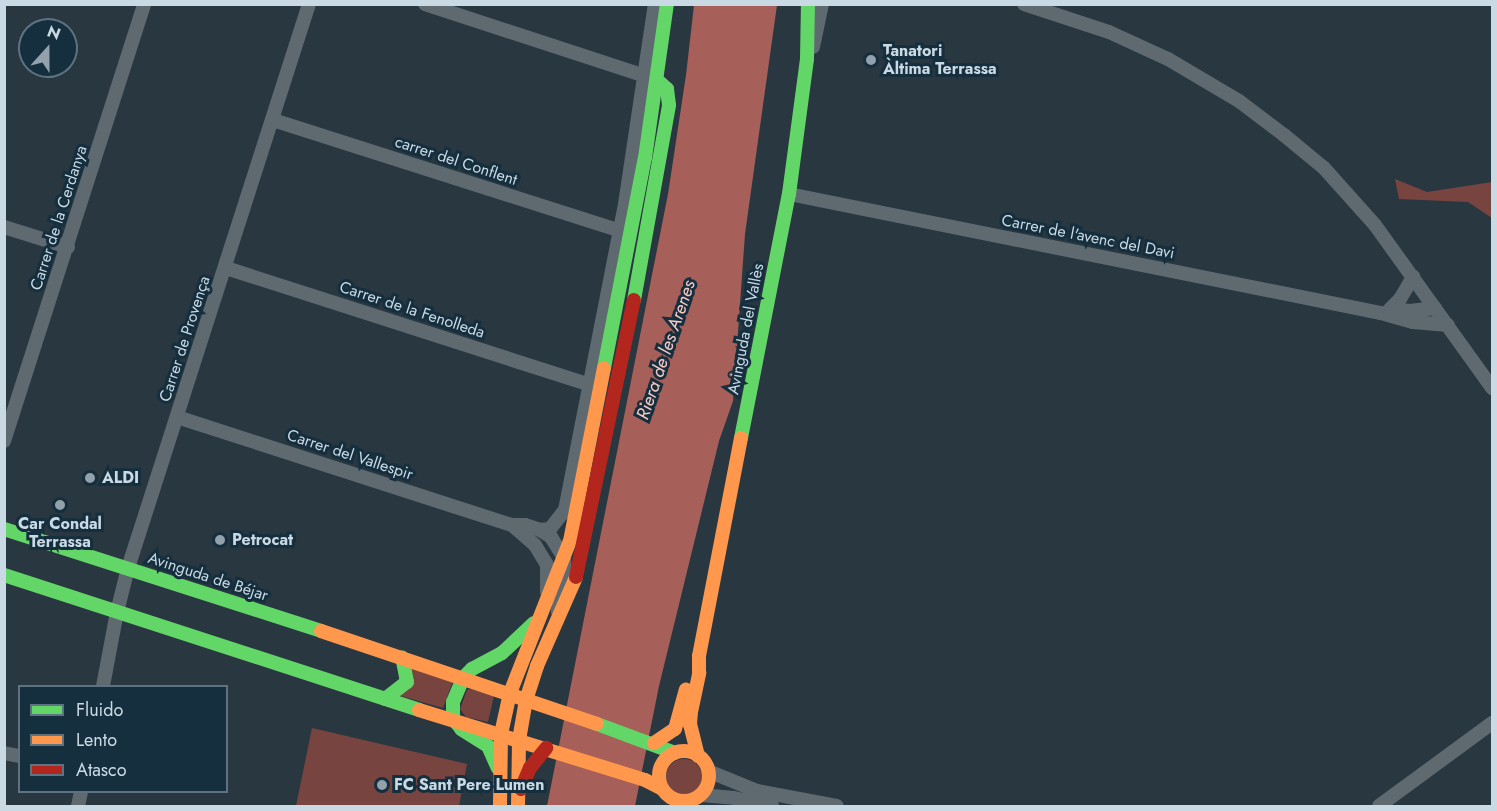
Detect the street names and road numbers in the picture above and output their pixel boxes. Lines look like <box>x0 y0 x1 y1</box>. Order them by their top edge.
street label: carrer del Conflent <box>393 132 519 190</box>
street label: Carrer de la Cerdanya <box>27 143 91 293</box>
street label: Carrer de l'avenc del Davi <box>1000 211 1176 263</box>
street label: Avinguda del Vallès <box>724 262 768 396</box>
street label: Carrer de Provença <box>156 274 214 404</box>
street label: Carrer de la Fenolleda <box>337 277 487 343</box>
street label: Carrer del Vallespir <box>285 426 415 484</box>
street label: Avinguda de Béjar <box>146 549 270 605</box>

